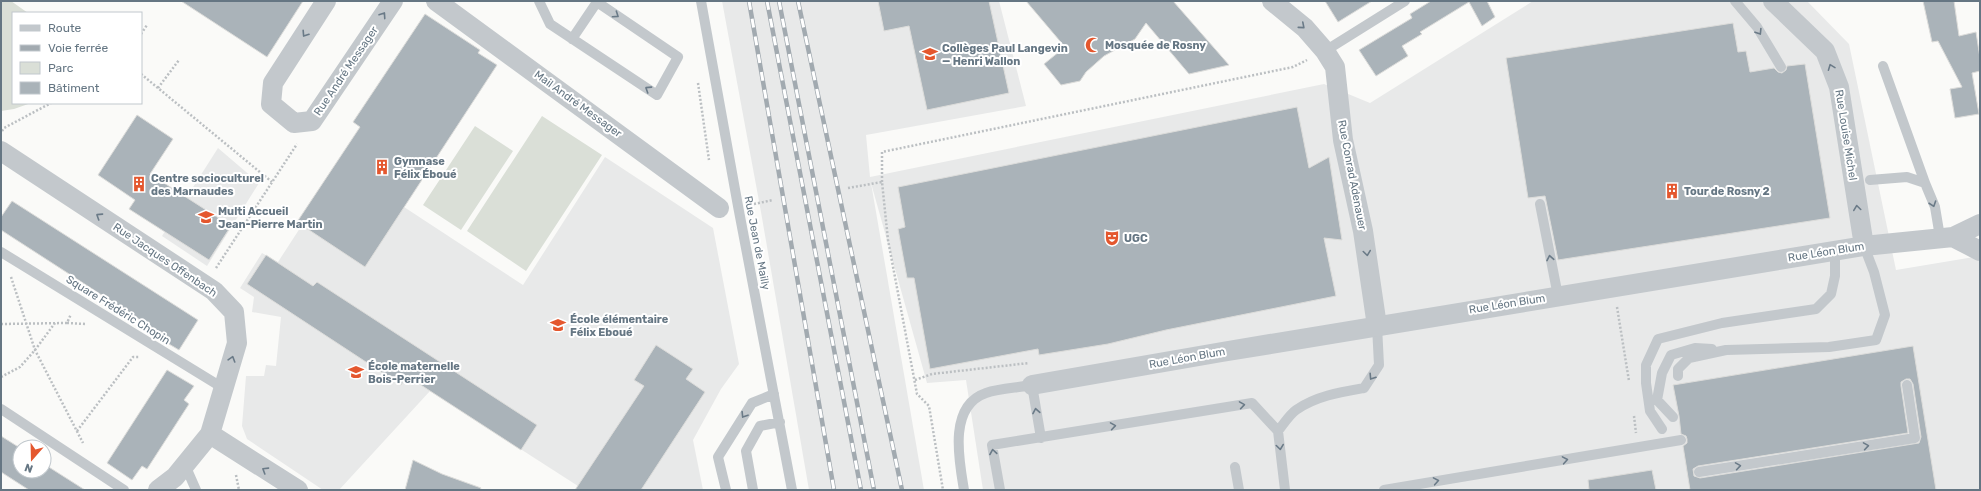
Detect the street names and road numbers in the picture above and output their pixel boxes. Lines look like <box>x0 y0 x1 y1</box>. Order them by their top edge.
street label: Rue André Messager <box>311 23 381 118</box>
street label: Mail André Messager <box>532 68 625 141</box>
street label: Rue Louise Michel <box>1832 89 1860 181</box>
street label: Rue Conrad Adenauer <box>1335 119 1369 232</box>
street label: Rue Jean de Mailly <box>742 195 772 291</box>
street label: Rue Jacques Offenbach <box>111 220 219 300</box>
street label: Rue Léon Blum <box>1787 240 1865 264</box>
street label: Square Frédéric Chopin <box>64 273 172 347</box>
street label: Rue Léon Blum <box>1468 292 1546 316</box>
street label: Rue Léon Blum <box>1148 345 1226 371</box>

